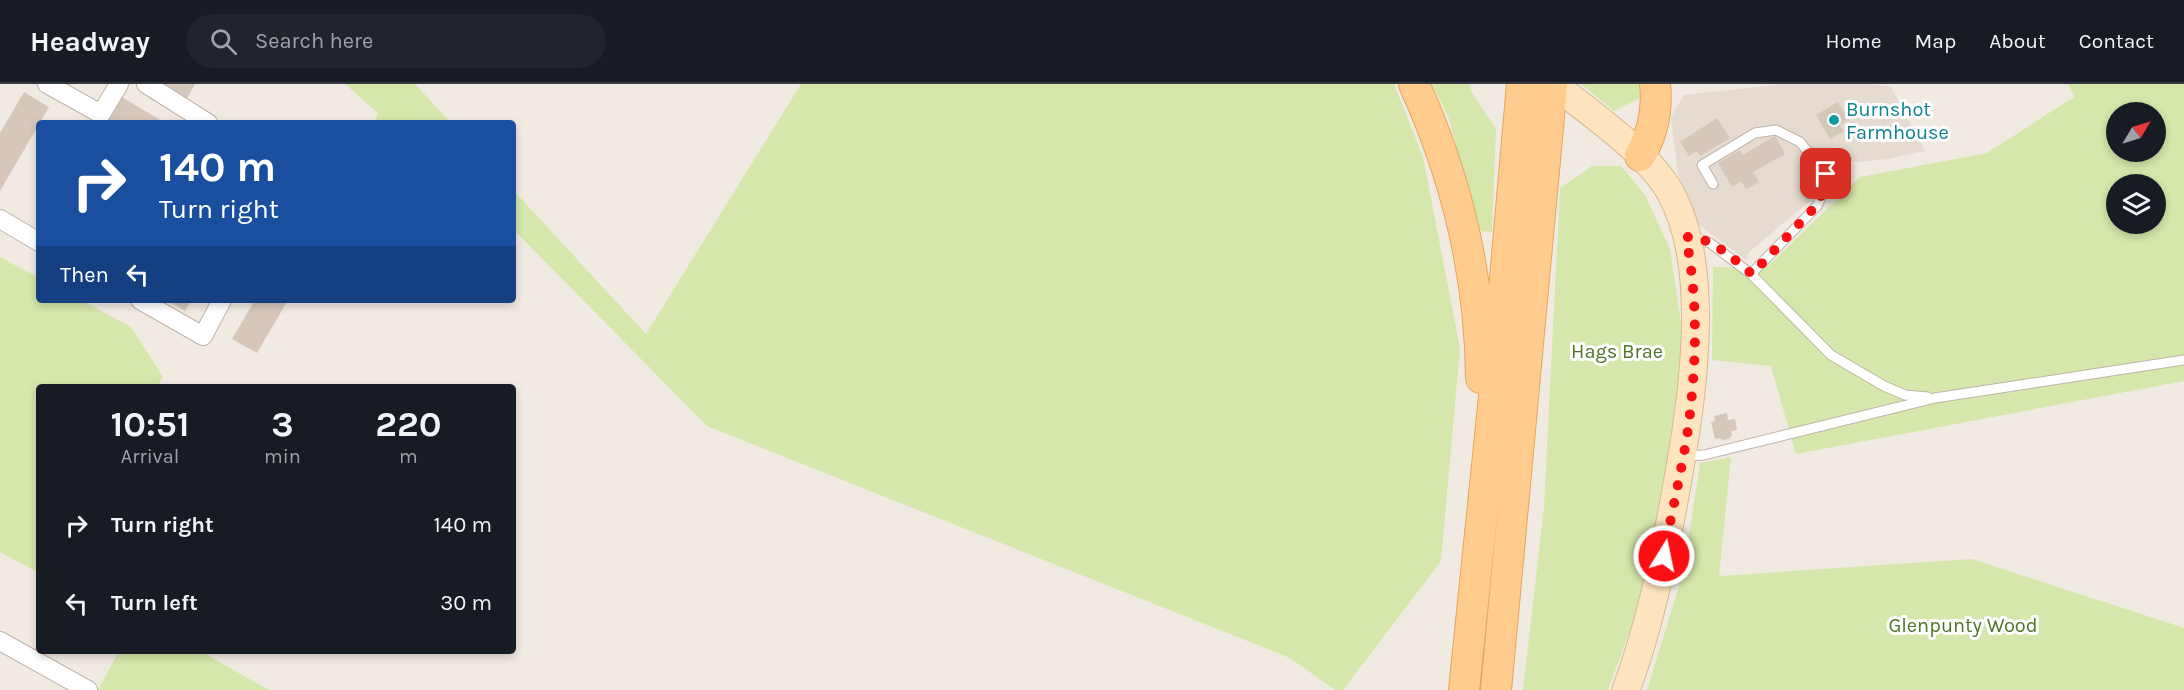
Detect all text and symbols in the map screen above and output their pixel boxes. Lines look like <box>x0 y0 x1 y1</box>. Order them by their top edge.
search box <box>186 14 606 68</box>
text: Headway <box>30 25 150 58</box>
icon: search <box>207 25 240 58</box>
text: Search here <box>255 28 373 54</box>
text: Home <box>1826 29 1882 53</box>
text: Map <box>1915 29 1956 53</box>
text: About <box>1989 29 2046 53</box>
text: Contact <box>2079 29 2154 53</box>
place label: Burnshot Farmhouse <box>1846 98 1949 144</box>
north arrow <box>2106 102 2166 162</box>
map controls <box>2106 102 2166 234</box>
marker: Burnshot Farmhouse <box>1827 113 1841 127</box>
text: 140 m <box>159 142 276 192</box>
icon: right <box>60 144 138 222</box>
pin <box>1800 148 1851 199</box>
icon: arrive <box>1809 157 1842 190</box>
button: layers <box>2106 174 2166 234</box>
text: Turn right <box>159 193 279 225</box>
icon: left <box>121 258 154 291</box>
text: Then <box>60 262 109 288</box>
park label: Hags Brae <box>1571 340 1663 363</box>
text: 10:51 <box>110 403 190 445</box>
text: 3 <box>271 403 294 445</box>
text: 220 <box>375 403 442 445</box>
text: Arrival <box>121 445 179 468</box>
text: min <box>264 445 301 468</box>
text: m <box>399 445 418 468</box>
icon: right <box>60 509 93 542</box>
text: Turn right <box>111 512 214 538</box>
text: 140 m <box>434 512 492 538</box>
position arrow <box>1632 524 1696 588</box>
icon: left <box>60 587 93 620</box>
text: Turn left <box>111 590 198 616</box>
text: 30 m <box>440 590 492 616</box>
park label: Glenpunty Wood <box>1888 614 2038 637</box>

